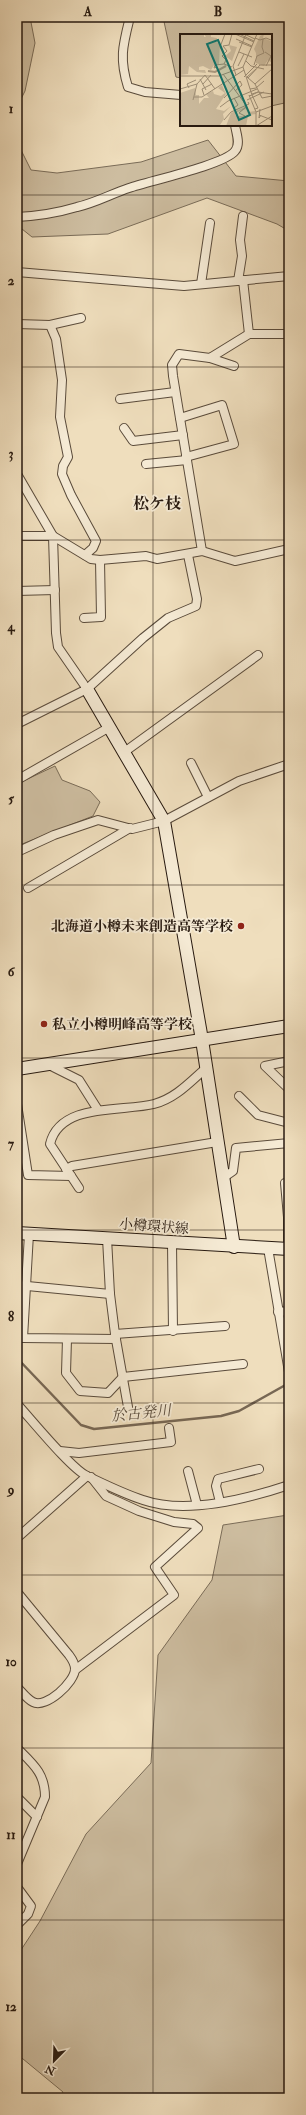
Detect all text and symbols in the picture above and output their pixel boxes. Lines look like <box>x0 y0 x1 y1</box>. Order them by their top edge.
text: A <box>83 4 93 20</box>
text: B <box>214 4 222 20</box>
inset map <box>180 34 272 126</box>
text: 1 <box>9 101 14 117</box>
text: 2 <box>8 273 15 289</box>
text: 3 <box>9 446 14 462</box>
district label: 松ケ枝 <box>133 494 181 514</box>
text: 4 <box>6 619 15 635</box>
text: 5 <box>8 791 14 807</box>
place label: 北海道小樽未来創造高等学校 <box>51 918 233 935</box>
marker: 北海道小樽未来創造高等学校 <box>236 921 246 931</box>
text: 6 <box>8 964 16 980</box>
place label: 私立小樽明峰高等学校 <box>52 1016 192 1033</box>
marker: 私立小樽明峰高等学校 <box>39 1019 49 1029</box>
text: 7 <box>8 1136 15 1152</box>
street label: 小樽環状線 <box>118 1216 189 1237</box>
text: 8 <box>8 1309 14 1325</box>
water label: 於古発川 <box>110 1401 174 1426</box>
text: 9 <box>6 1482 15 1498</box>
text: 10 <box>5 1654 17 1670</box>
text: 11 <box>6 1827 16 1843</box>
text: 12 <box>5 1999 17 2015</box>
north arrow <box>34 2041 74 2081</box>
text: N <box>42 2061 58 2078</box>

